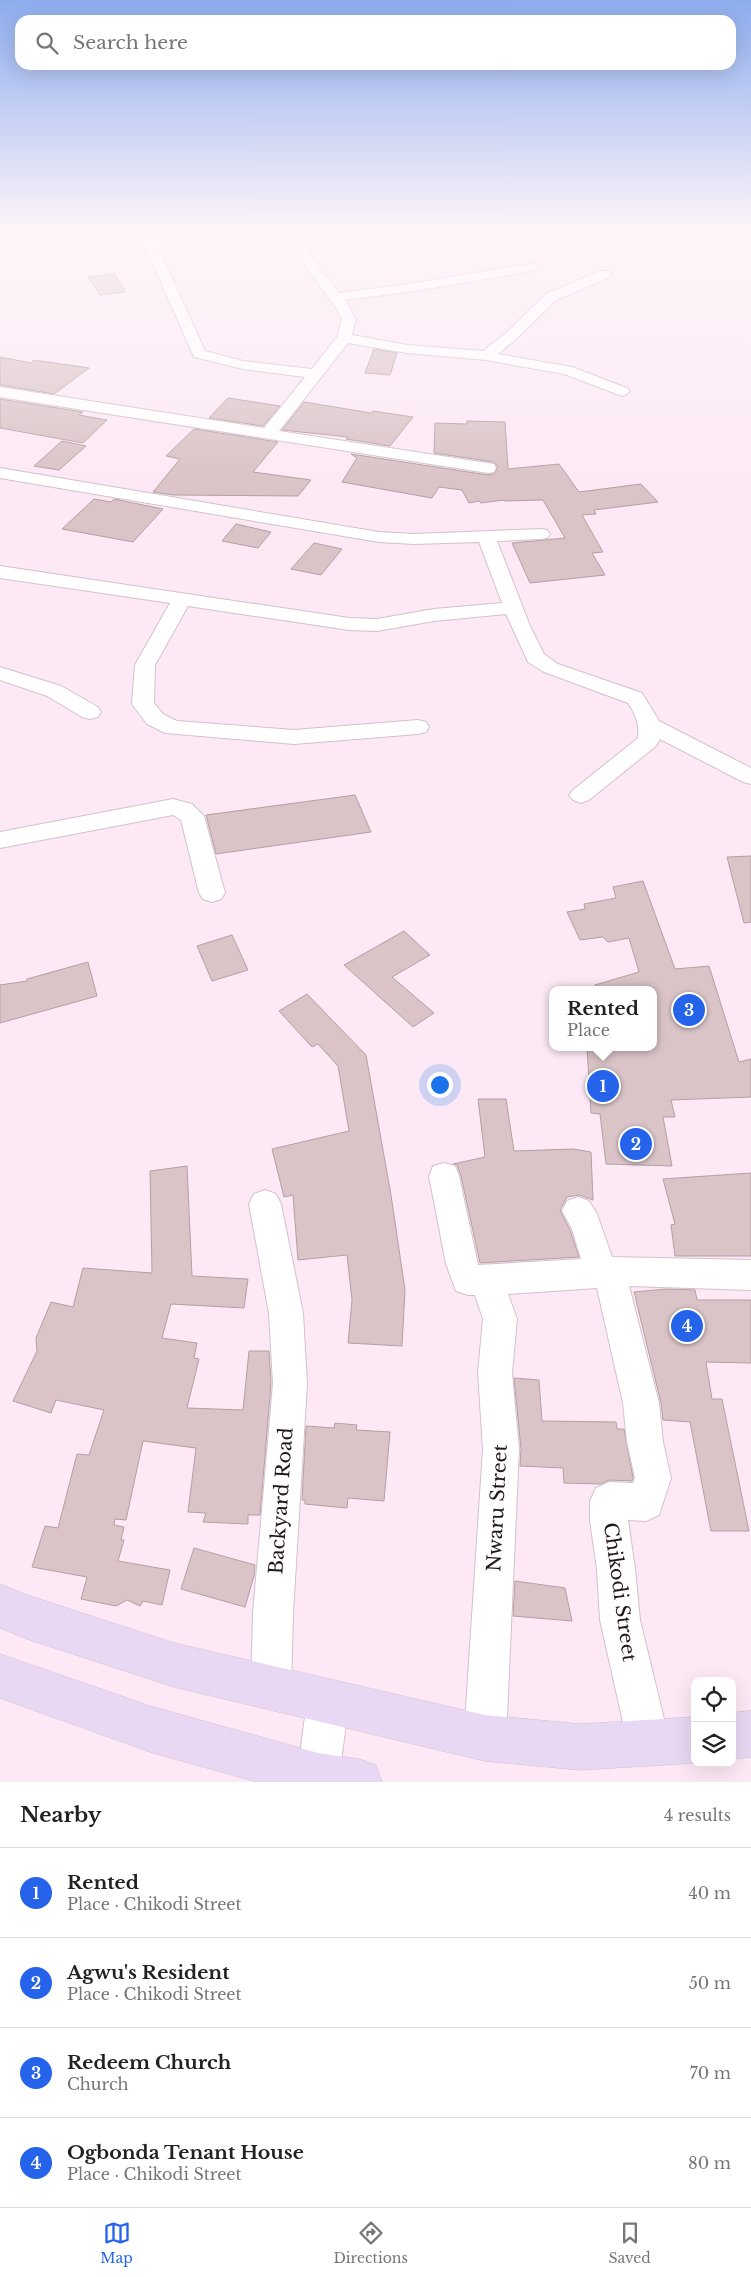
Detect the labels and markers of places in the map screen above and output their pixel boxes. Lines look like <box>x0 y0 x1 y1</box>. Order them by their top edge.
pin: 3 <box>673 991 705 1029</box>
pin: 1 <box>587 1067 619 1105</box>
pin: 2 <box>620 1125 652 1163</box>
pin: 4 <box>671 1307 703 1345</box>

